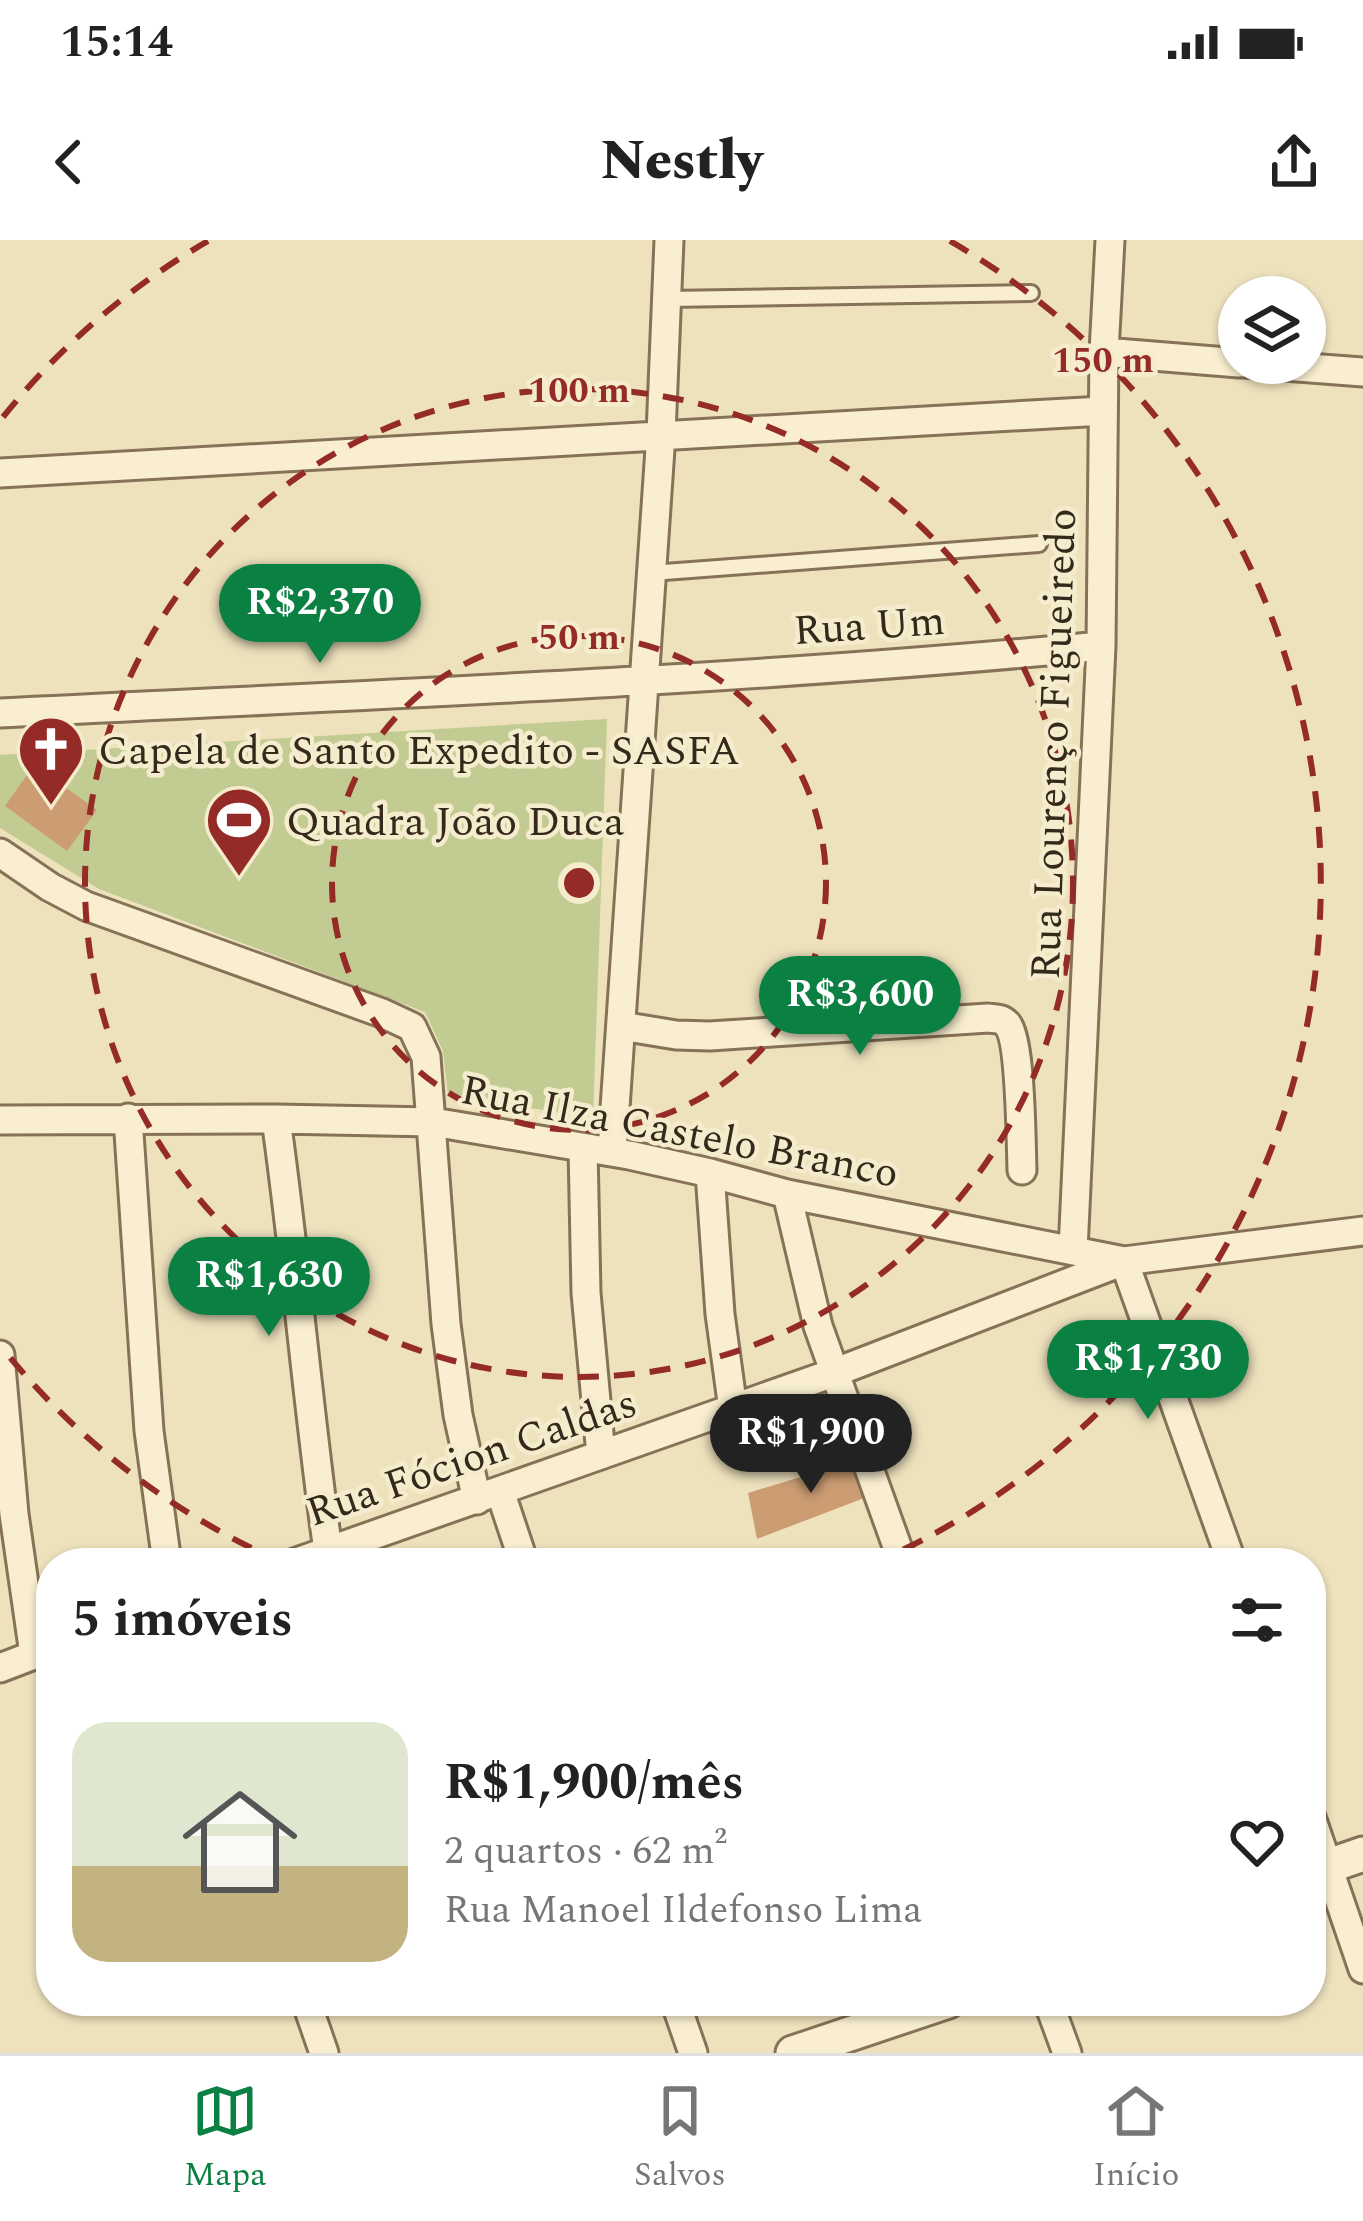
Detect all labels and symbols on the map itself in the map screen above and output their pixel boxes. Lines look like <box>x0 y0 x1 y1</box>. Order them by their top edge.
text: 150 m <box>1052 334 1154 389</box>
text: 100 m <box>528 364 630 419</box>
street label: Rua Lourenço Figueiredo <box>1015 507 1094 981</box>
pin: R$2,370 <box>209 564 431 666</box>
street label: Rua Um <box>791 590 947 663</box>
text: 50 m <box>538 611 620 666</box>
church icon: Capela de Santo Expedito - SASFA <box>16 714 86 808</box>
place label: Capela de Santo Expedito - SASFA <box>98 720 740 783</box>
sports icon: Quadra João Duca <box>204 785 274 879</box>
place label: Quadra João Duca <box>286 791 625 854</box>
centre of rings <box>558 862 600 904</box>
pin: R$3,600 <box>749 956 971 1058</box>
street label: Rua Ilza Castelo Branco <box>455 1059 904 1206</box>
pin: R$1,630 <box>158 1237 380 1339</box>
pin: R$1,730 <box>1037 1320 1259 1422</box>
street label: Rua Fócion Caldas <box>298 1372 646 1544</box>
pin: R$1,900 <box>700 1394 922 1496</box>

